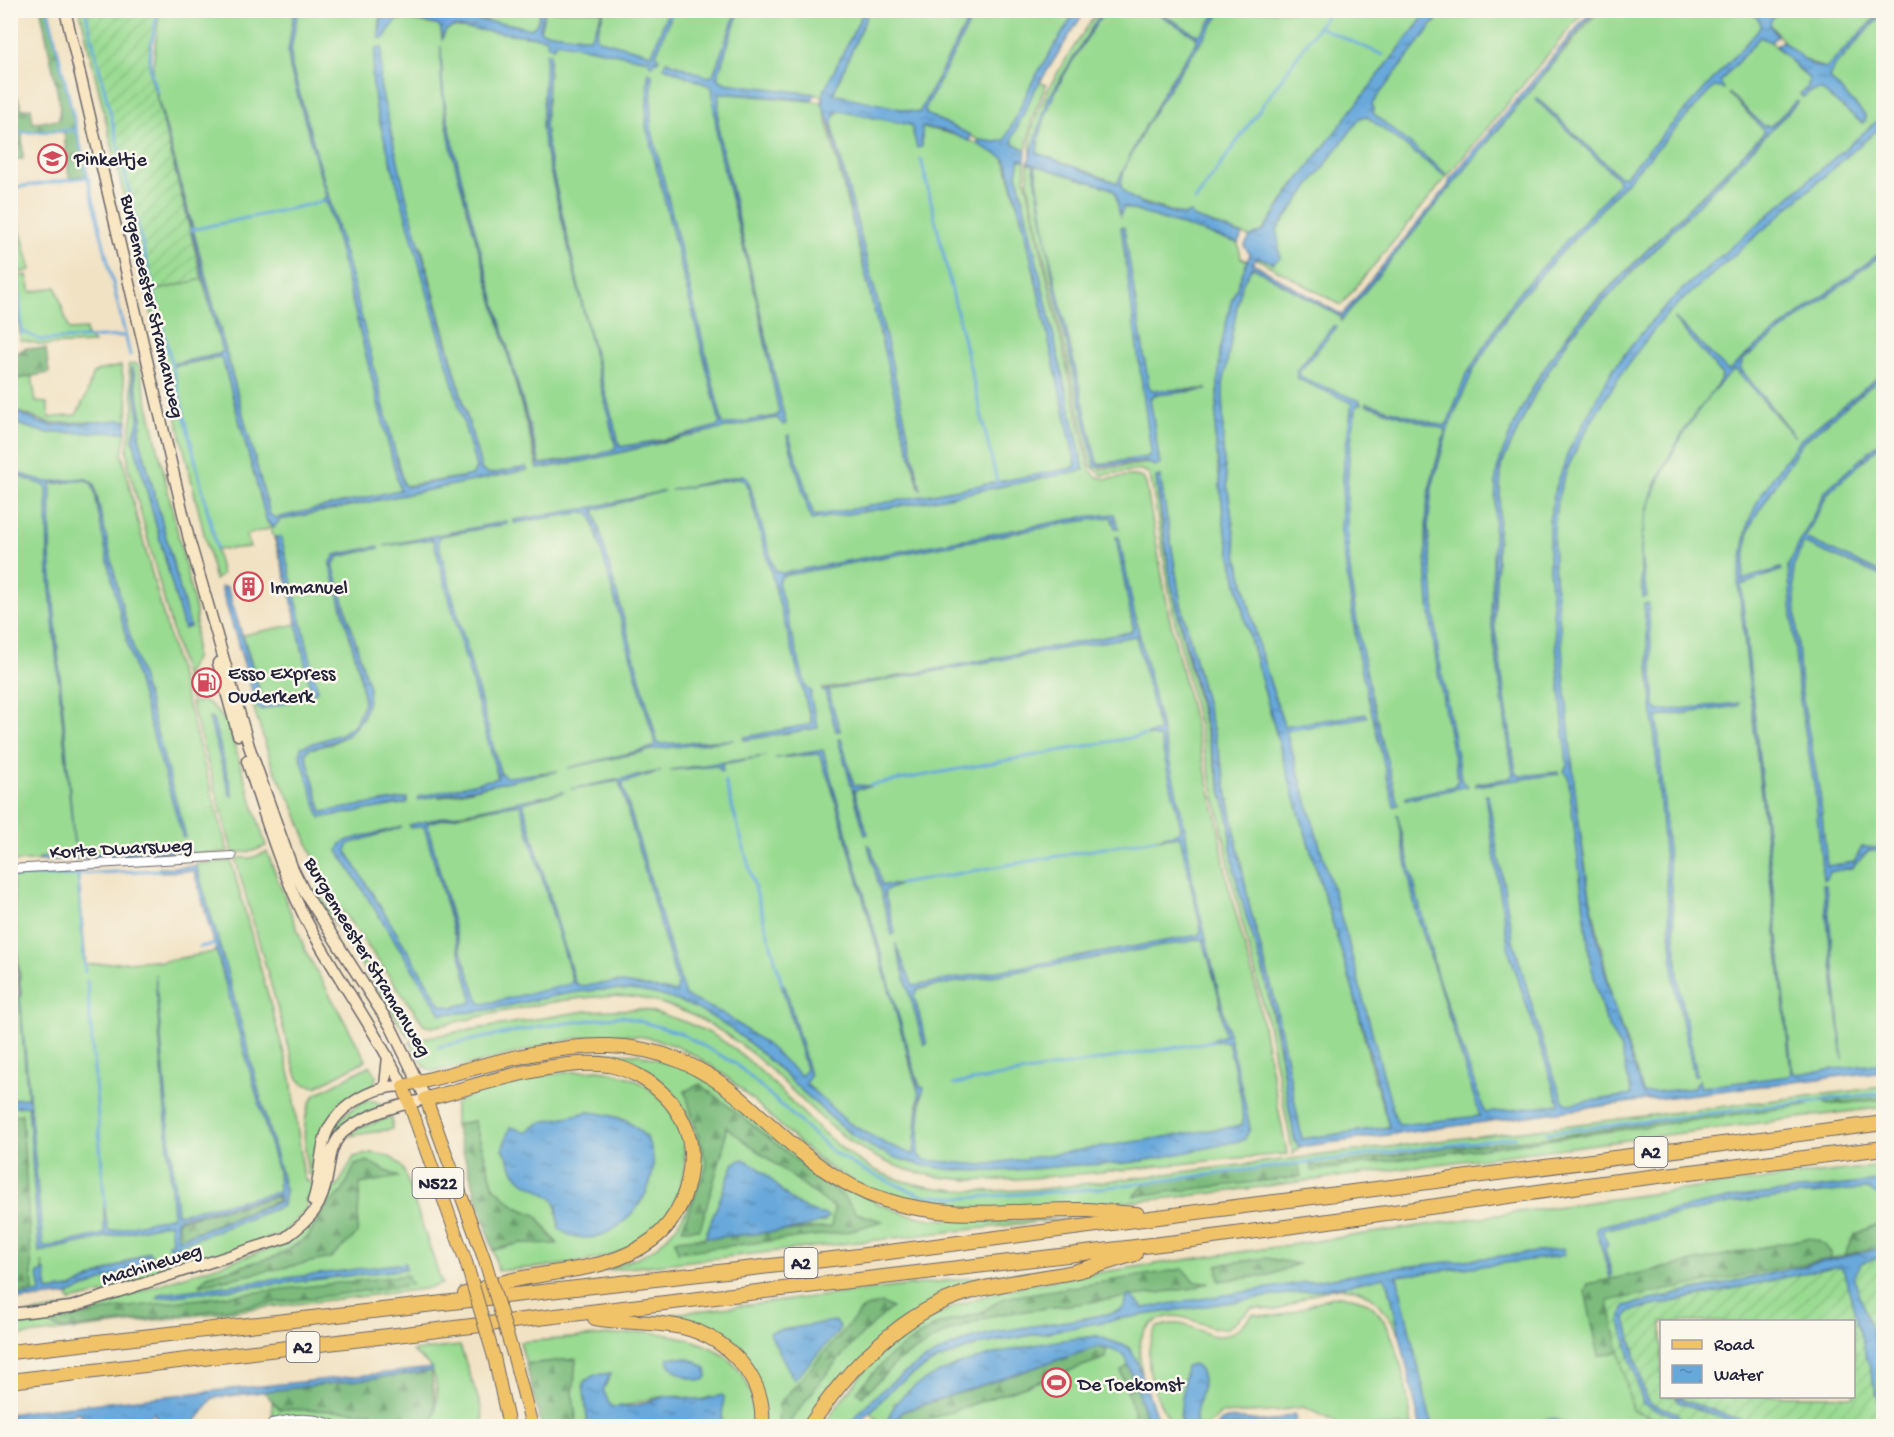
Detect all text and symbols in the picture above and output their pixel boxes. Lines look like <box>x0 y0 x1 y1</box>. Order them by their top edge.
school or university icon: Pinkeltje <box>37 142 69 174</box>
place label: Pinkeltje <box>73 150 148 173</box>
street label: Burgemeester Stramanweg <box>113 192 187 421</box>
building icon: Immanuel <box>233 570 265 602</box>
place label: Immanuel <box>270 578 348 601</box>
place label: Esso Express Ouderkerk <box>228 664 336 710</box>
fuel station icon: Esso Express Ouderkerk <box>191 667 223 699</box>
street label: Korte Dwarsweg <box>49 835 193 866</box>
street label: Burgemeester Stramanweg <box>297 853 435 1062</box>
road number: A2 <box>1634 1137 1668 1167</box>
road number: N522 <box>412 1168 464 1198</box>
street label: Machineweg <box>99 1240 205 1293</box>
road number: A2 <box>784 1248 818 1278</box>
legend <box>1660 1320 1855 1398</box>
road number: A2 <box>286 1332 320 1362</box>
text: Road <box>1714 1336 1755 1357</box>
text: Water <box>1714 1366 1764 1387</box>
sports icon: De Toekomst <box>1041 1367 1073 1399</box>
place label: De Toekomst <box>1076 1375 1185 1398</box>

